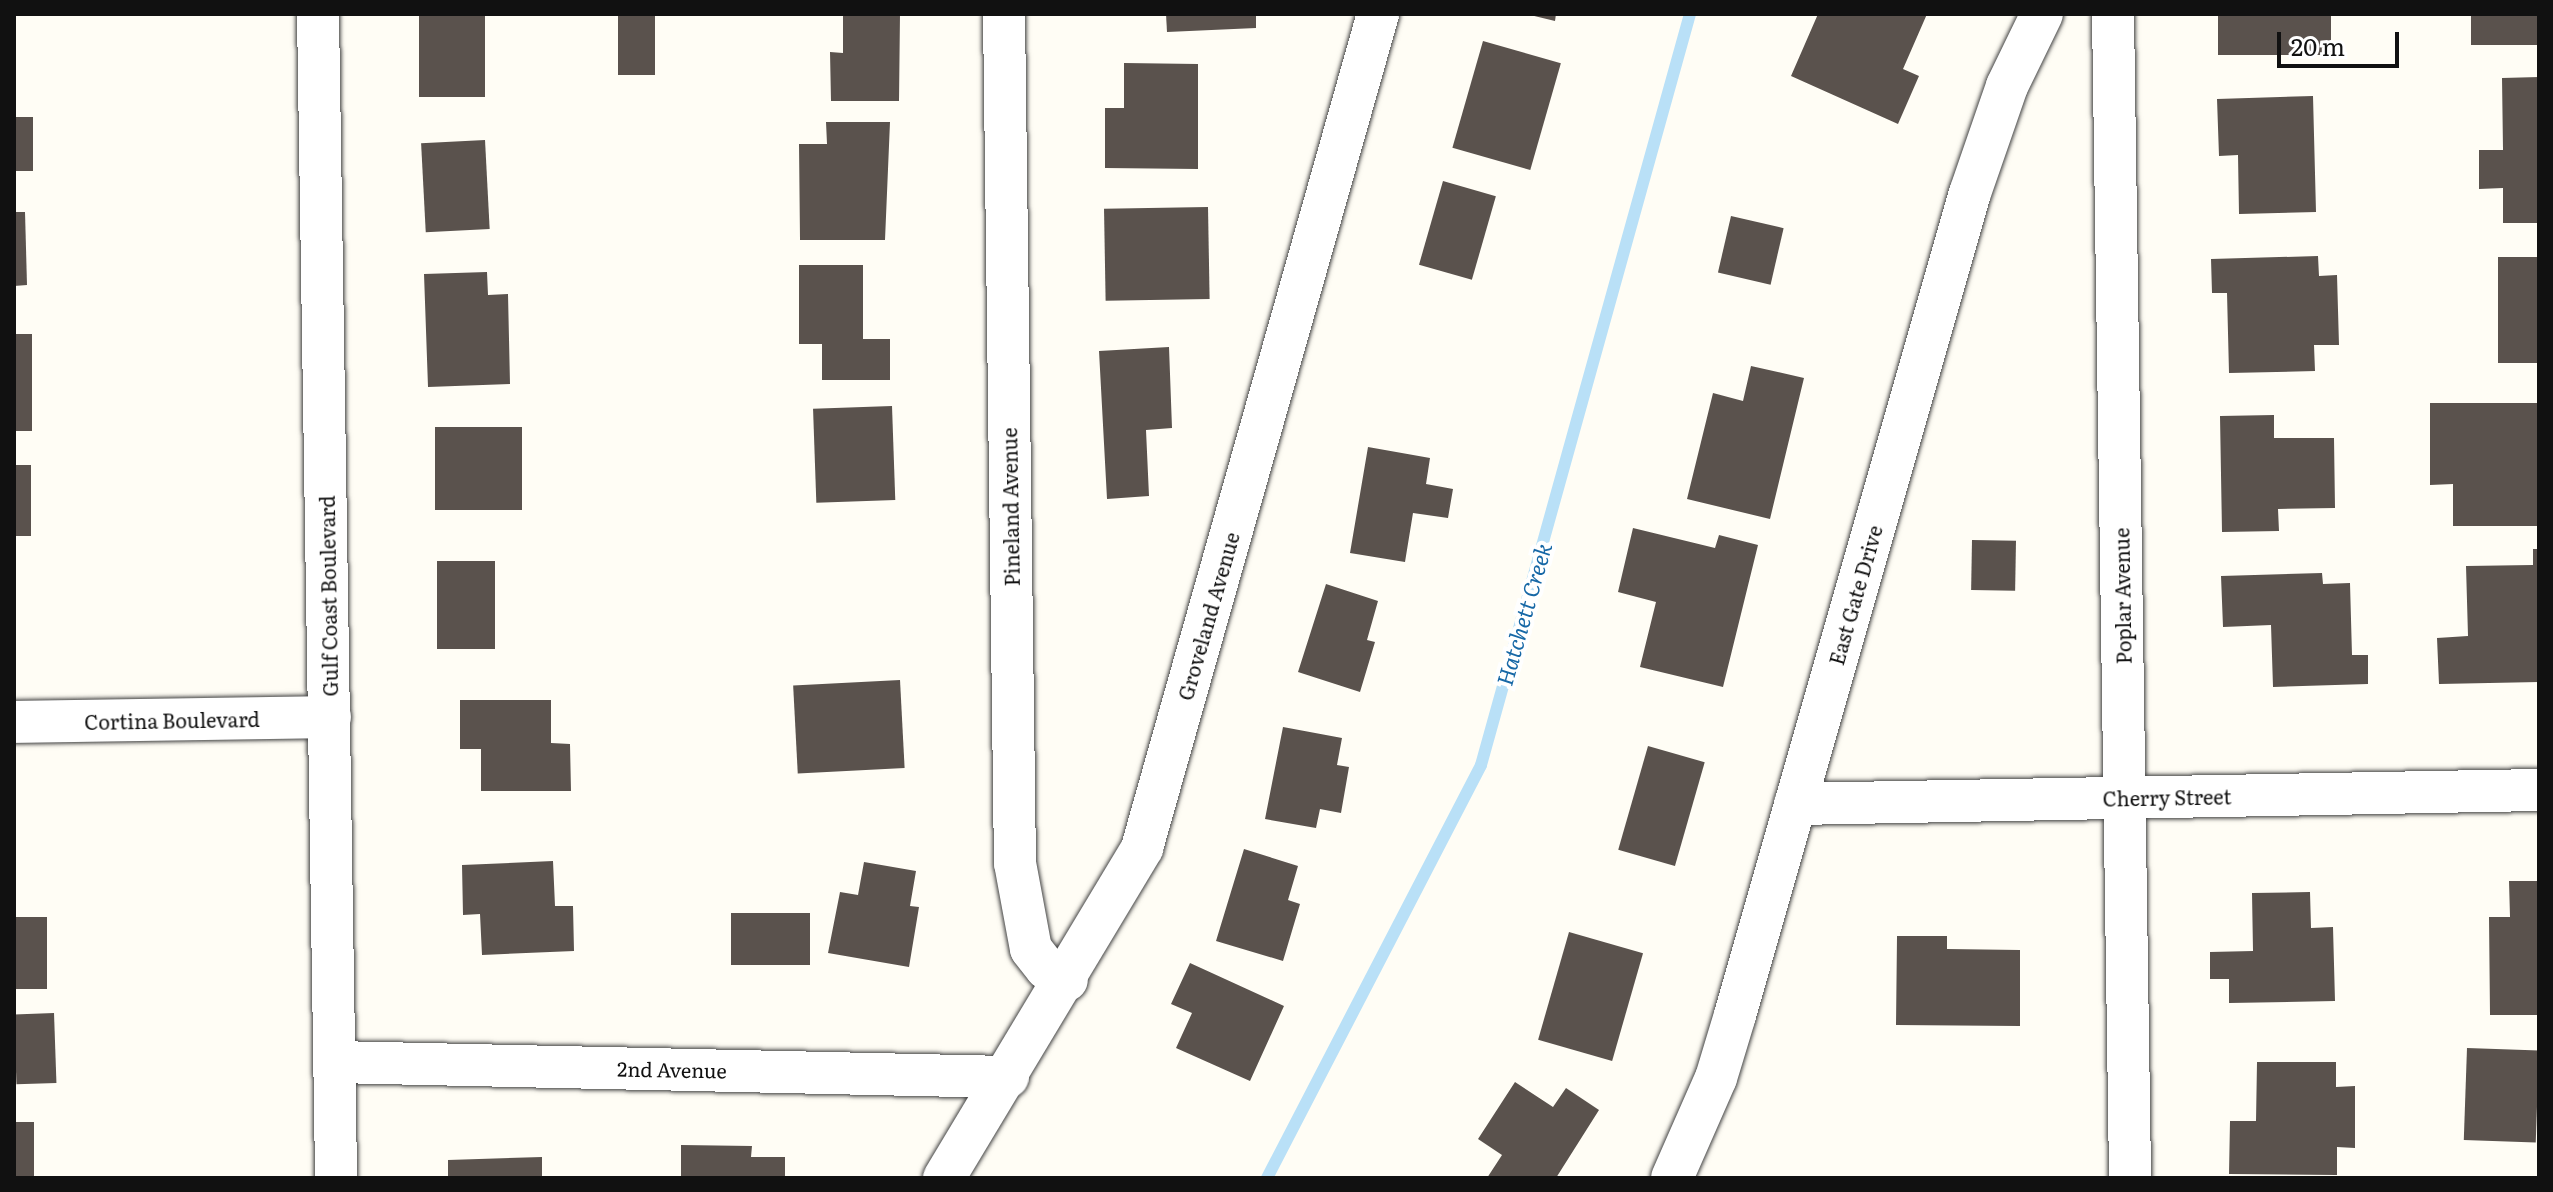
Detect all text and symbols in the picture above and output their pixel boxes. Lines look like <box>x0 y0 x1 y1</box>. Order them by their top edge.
scale bar <box>2281 16 2403 66</box>
text: 20 m <box>2291 28 2345 63</box>
street label: Pineland Avenue <box>997 427 1023 587</box>
street label: Gulf Coast Boulevard <box>314 495 342 697</box>
street label: East Gate Drive <box>1824 522 1886 668</box>
street label: Poplar Avenue <box>2109 528 2135 664</box>
street label: Groveland Avenue <box>1172 529 1244 703</box>
water label: Hatchett Creek <box>1490 540 1556 688</box>
street label: Cortina Boulevard <box>84 706 260 734</box>
street label: Cherry Street <box>2102 784 2232 810</box>
street label: 2nd Avenue <box>617 1056 727 1082</box>

